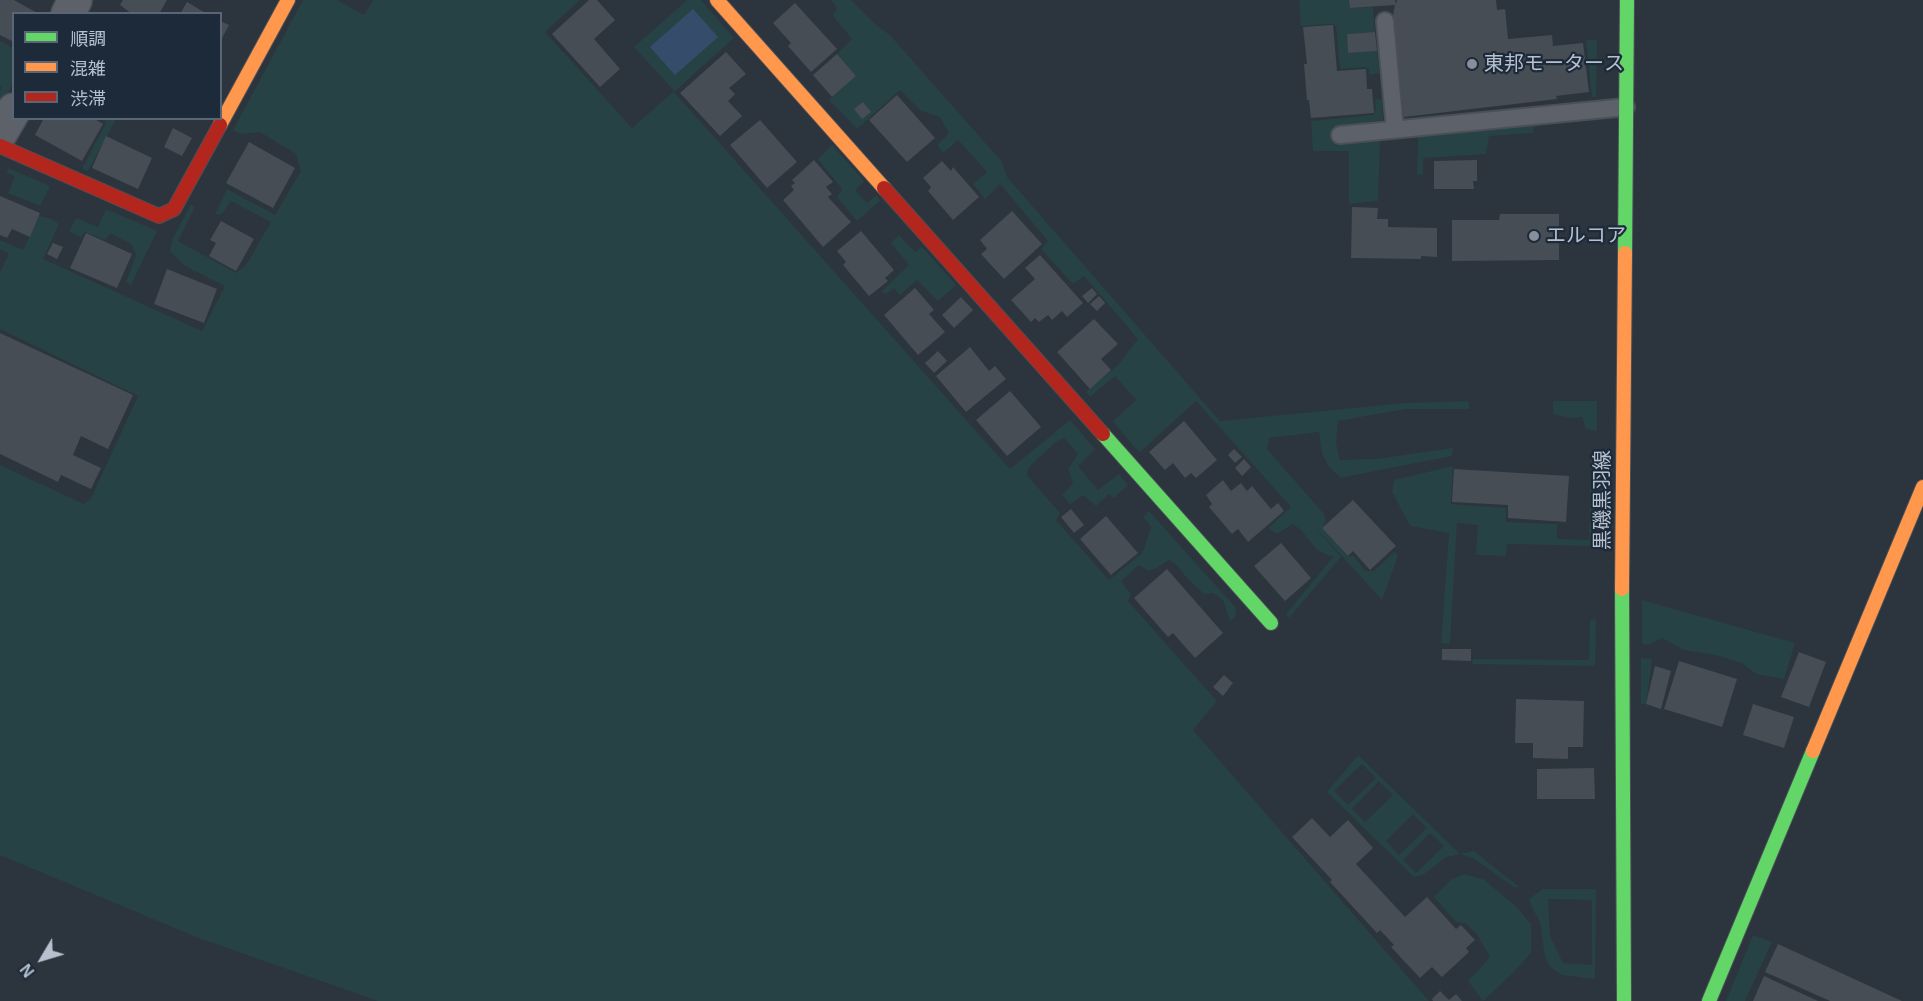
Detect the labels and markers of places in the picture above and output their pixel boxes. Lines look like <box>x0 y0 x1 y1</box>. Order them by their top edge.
place label: 東邦モータース <box>1484 52 1624 76</box>
marker: 東邦モータース <box>1465 57 1479 71</box>
place label: エルコア <box>1546 224 1626 248</box>
marker: エルコア <box>1527 229 1541 243</box>

